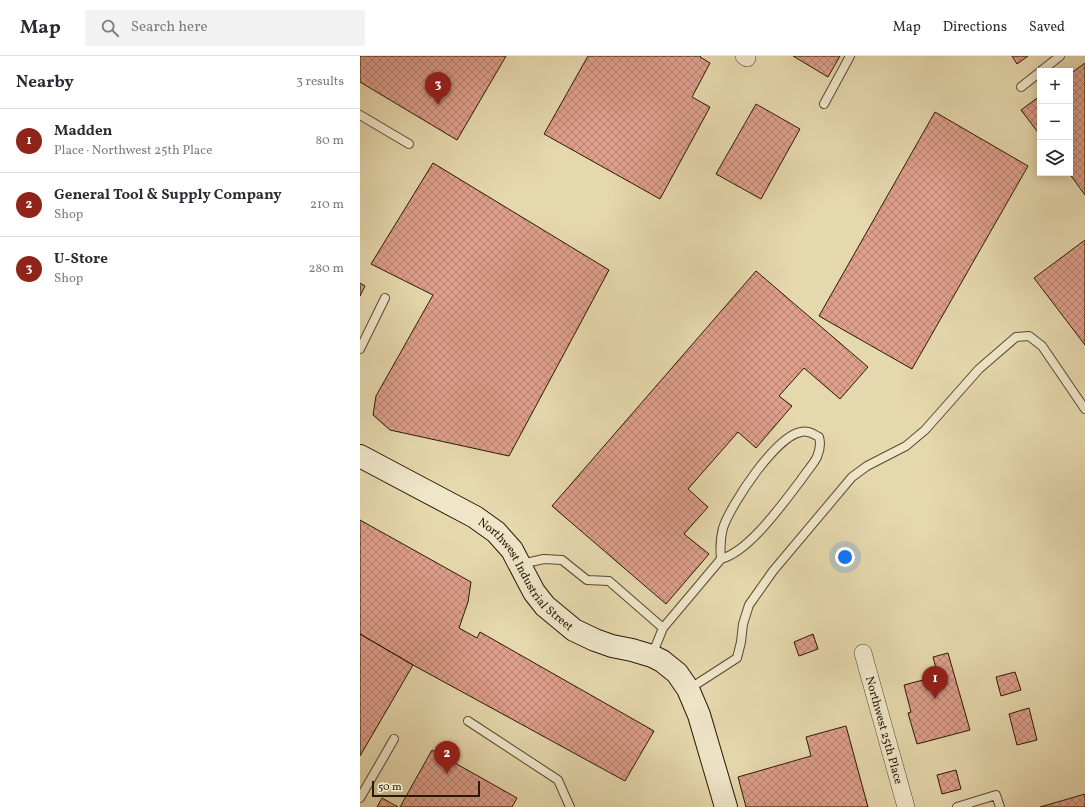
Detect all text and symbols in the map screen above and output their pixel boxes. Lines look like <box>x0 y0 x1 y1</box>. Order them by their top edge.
search box <box>85 10 365 46</box>
text: Map <box>20 15 61 41</box>
icon: search <box>99 17 121 39</box>
text: Search here <box>131 17 208 38</box>
text: Map <box>893 18 921 37</box>
text: Directions <box>943 18 1007 37</box>
text: Saved <box>1029 18 1065 37</box>
map controls <box>1037 68 1073 176</box>
button: + <box>1037 68 1073 104</box>
text: Nearby <box>16 71 74 94</box>
pin: 3 <box>425 72 451 105</box>
text: 3 results <box>296 73 344 91</box>
button: − <box>1037 104 1073 140</box>
text: Madden <box>54 121 113 142</box>
text: 1 <box>26 132 32 150</box>
text: 80 m <box>315 132 344 150</box>
button: layers <box>1037 140 1073 176</box>
text: Place · Northwest 25th Place <box>54 142 212 160</box>
text: General Tool & Supply Company <box>54 185 282 206</box>
text: 2 <box>26 196 32 214</box>
text: 210 m <box>310 196 344 214</box>
text: Shop <box>54 206 83 224</box>
text: U-Store <box>54 249 108 270</box>
text: 3 <box>26 260 32 278</box>
text: 280 m <box>308 260 344 278</box>
text: Shop <box>54 270 83 288</box>
street label: Northwest Industrial Street <box>474 515 576 635</box>
your location <box>835 547 855 567</box>
pin: 1 <box>922 666 948 699</box>
street label: Northwest 25th Place <box>861 674 906 786</box>
pin: 2 <box>434 741 460 774</box>
scale bar <box>372 779 480 798</box>
text: 50 m <box>378 780 402 795</box>

